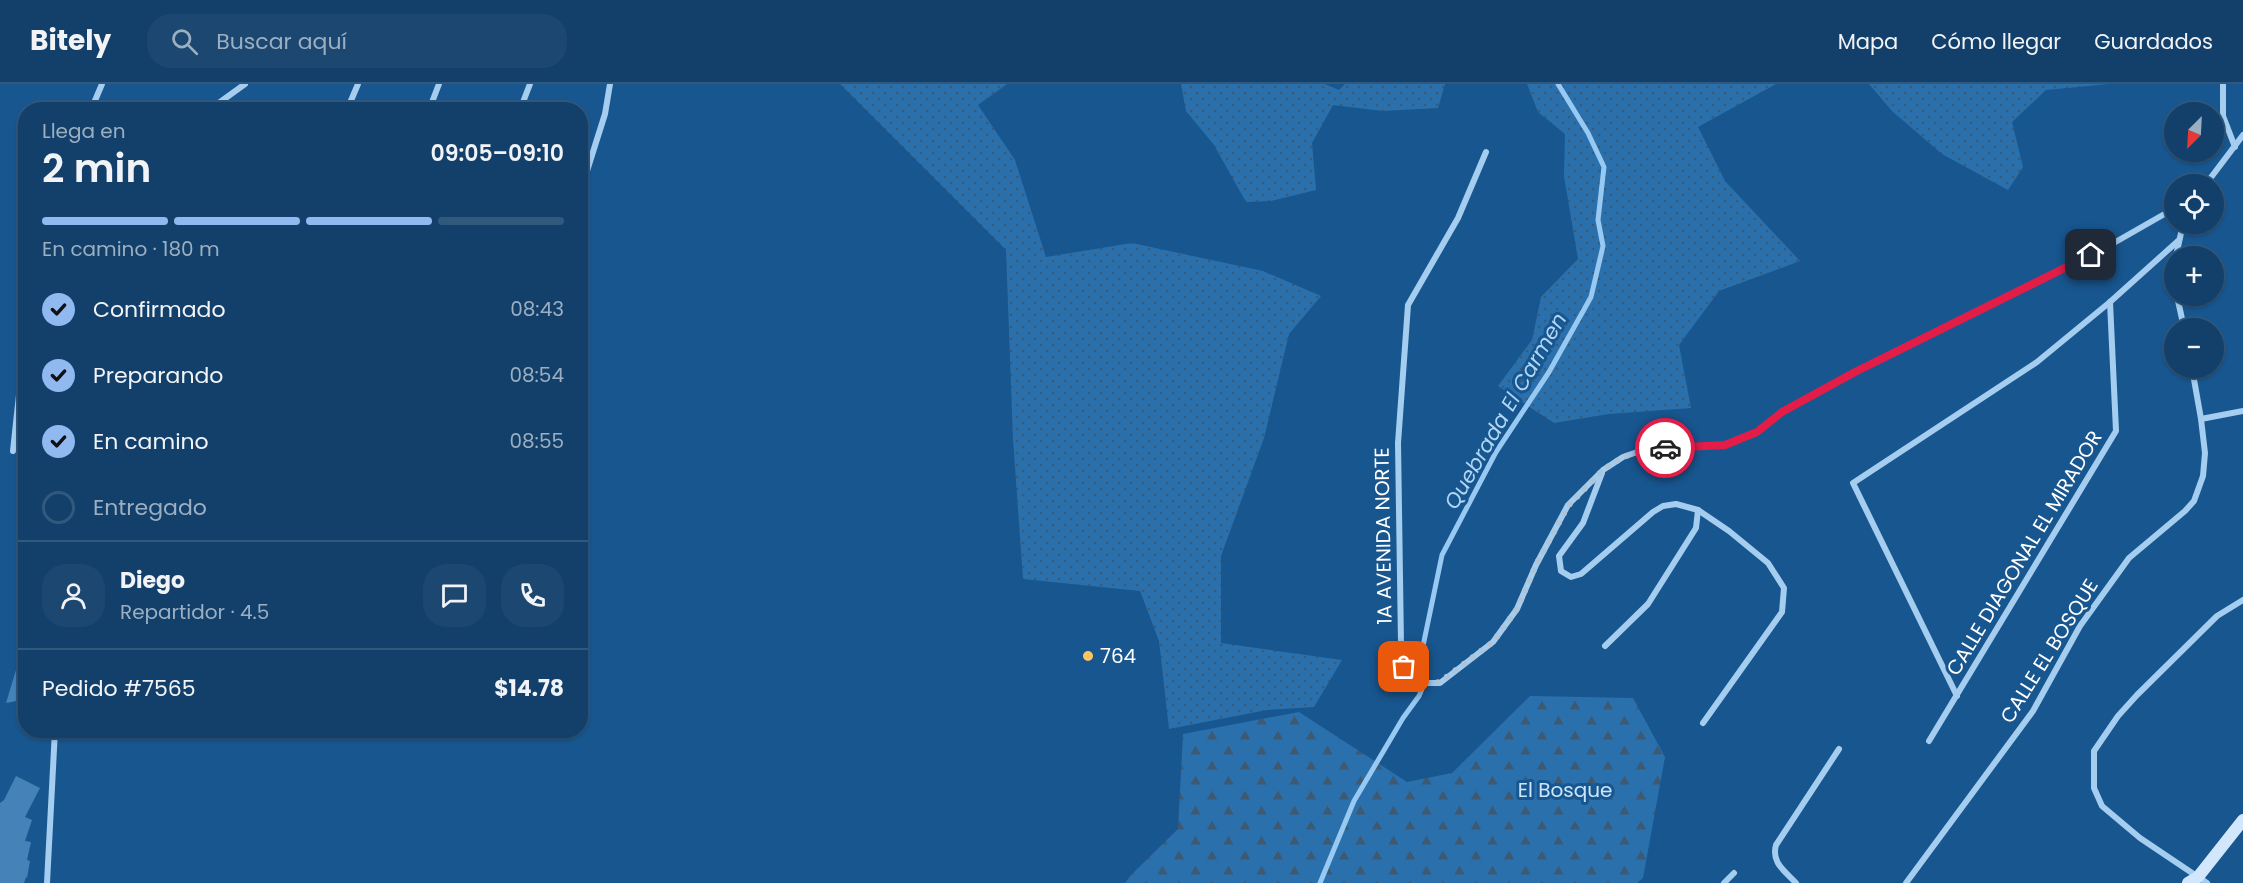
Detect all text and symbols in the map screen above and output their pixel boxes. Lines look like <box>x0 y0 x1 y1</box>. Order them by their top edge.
search box <box>147 14 567 68</box>
text: Bitely <box>30 21 111 60</box>
icon: search <box>168 25 201 58</box>
text: Buscar aquí <box>216 26 347 57</box>
text: Mapa <box>1838 27 1898 56</box>
text: Cómo llegar <box>1931 27 2061 56</box>
text: Guardados <box>2094 27 2213 56</box>
north arrow <box>2164 102 2224 162</box>
map controls <box>2164 102 2224 378</box>
text: Llega en <box>42 117 126 145</box>
text: 09:05–09:10 <box>430 138 564 169</box>
text: 2 min <box>42 141 151 196</box>
button: locate <box>2164 174 2224 234</box>
pin <box>2065 229 2116 280</box>
text: En camino · 180 m <box>42 235 220 263</box>
icon: home <box>2074 238 2107 271</box>
button: + <box>2164 246 2224 306</box>
icon: check <box>42 293 75 326</box>
text: Confirmado <box>93 294 226 325</box>
text: 08:43 <box>510 295 564 323</box>
water label: Quebrada El Carmen <box>1437 307 1573 515</box>
button: − <box>2164 318 2224 378</box>
icon: check <box>42 359 75 392</box>
text: Preparando <box>93 360 223 391</box>
text: 08:54 <box>509 361 564 389</box>
courier <box>1635 418 1695 478</box>
icon: check <box>42 425 75 458</box>
street label: CALLE DIAGONAL EL MIRADOR <box>1940 425 2108 681</box>
text: En camino <box>93 426 209 457</box>
text: 08:55 <box>509 427 564 455</box>
icon: car <box>1649 432 1682 465</box>
street label: 1A AVENIDA NORTE <box>1367 447 1399 625</box>
text: Entregado <box>93 492 207 523</box>
button: person <box>42 564 105 627</box>
button: chat <box>423 564 486 627</box>
button: phone <box>501 564 564 627</box>
text: Diego <box>120 565 185 596</box>
street label: CALLE EL BOSQUE <box>1993 573 2105 729</box>
text: Repartidor · 4.5 <box>120 598 269 626</box>
pin <box>1378 641 1429 692</box>
place label: 764 <box>1100 642 1136 670</box>
marker: 764 <box>1081 649 1095 663</box>
icon: bag <box>1387 650 1420 683</box>
text: Pedido #7565 <box>42 673 196 704</box>
text: $14.78 <box>494 673 564 704</box>
park label: El Bosque <box>1518 776 1612 804</box>

